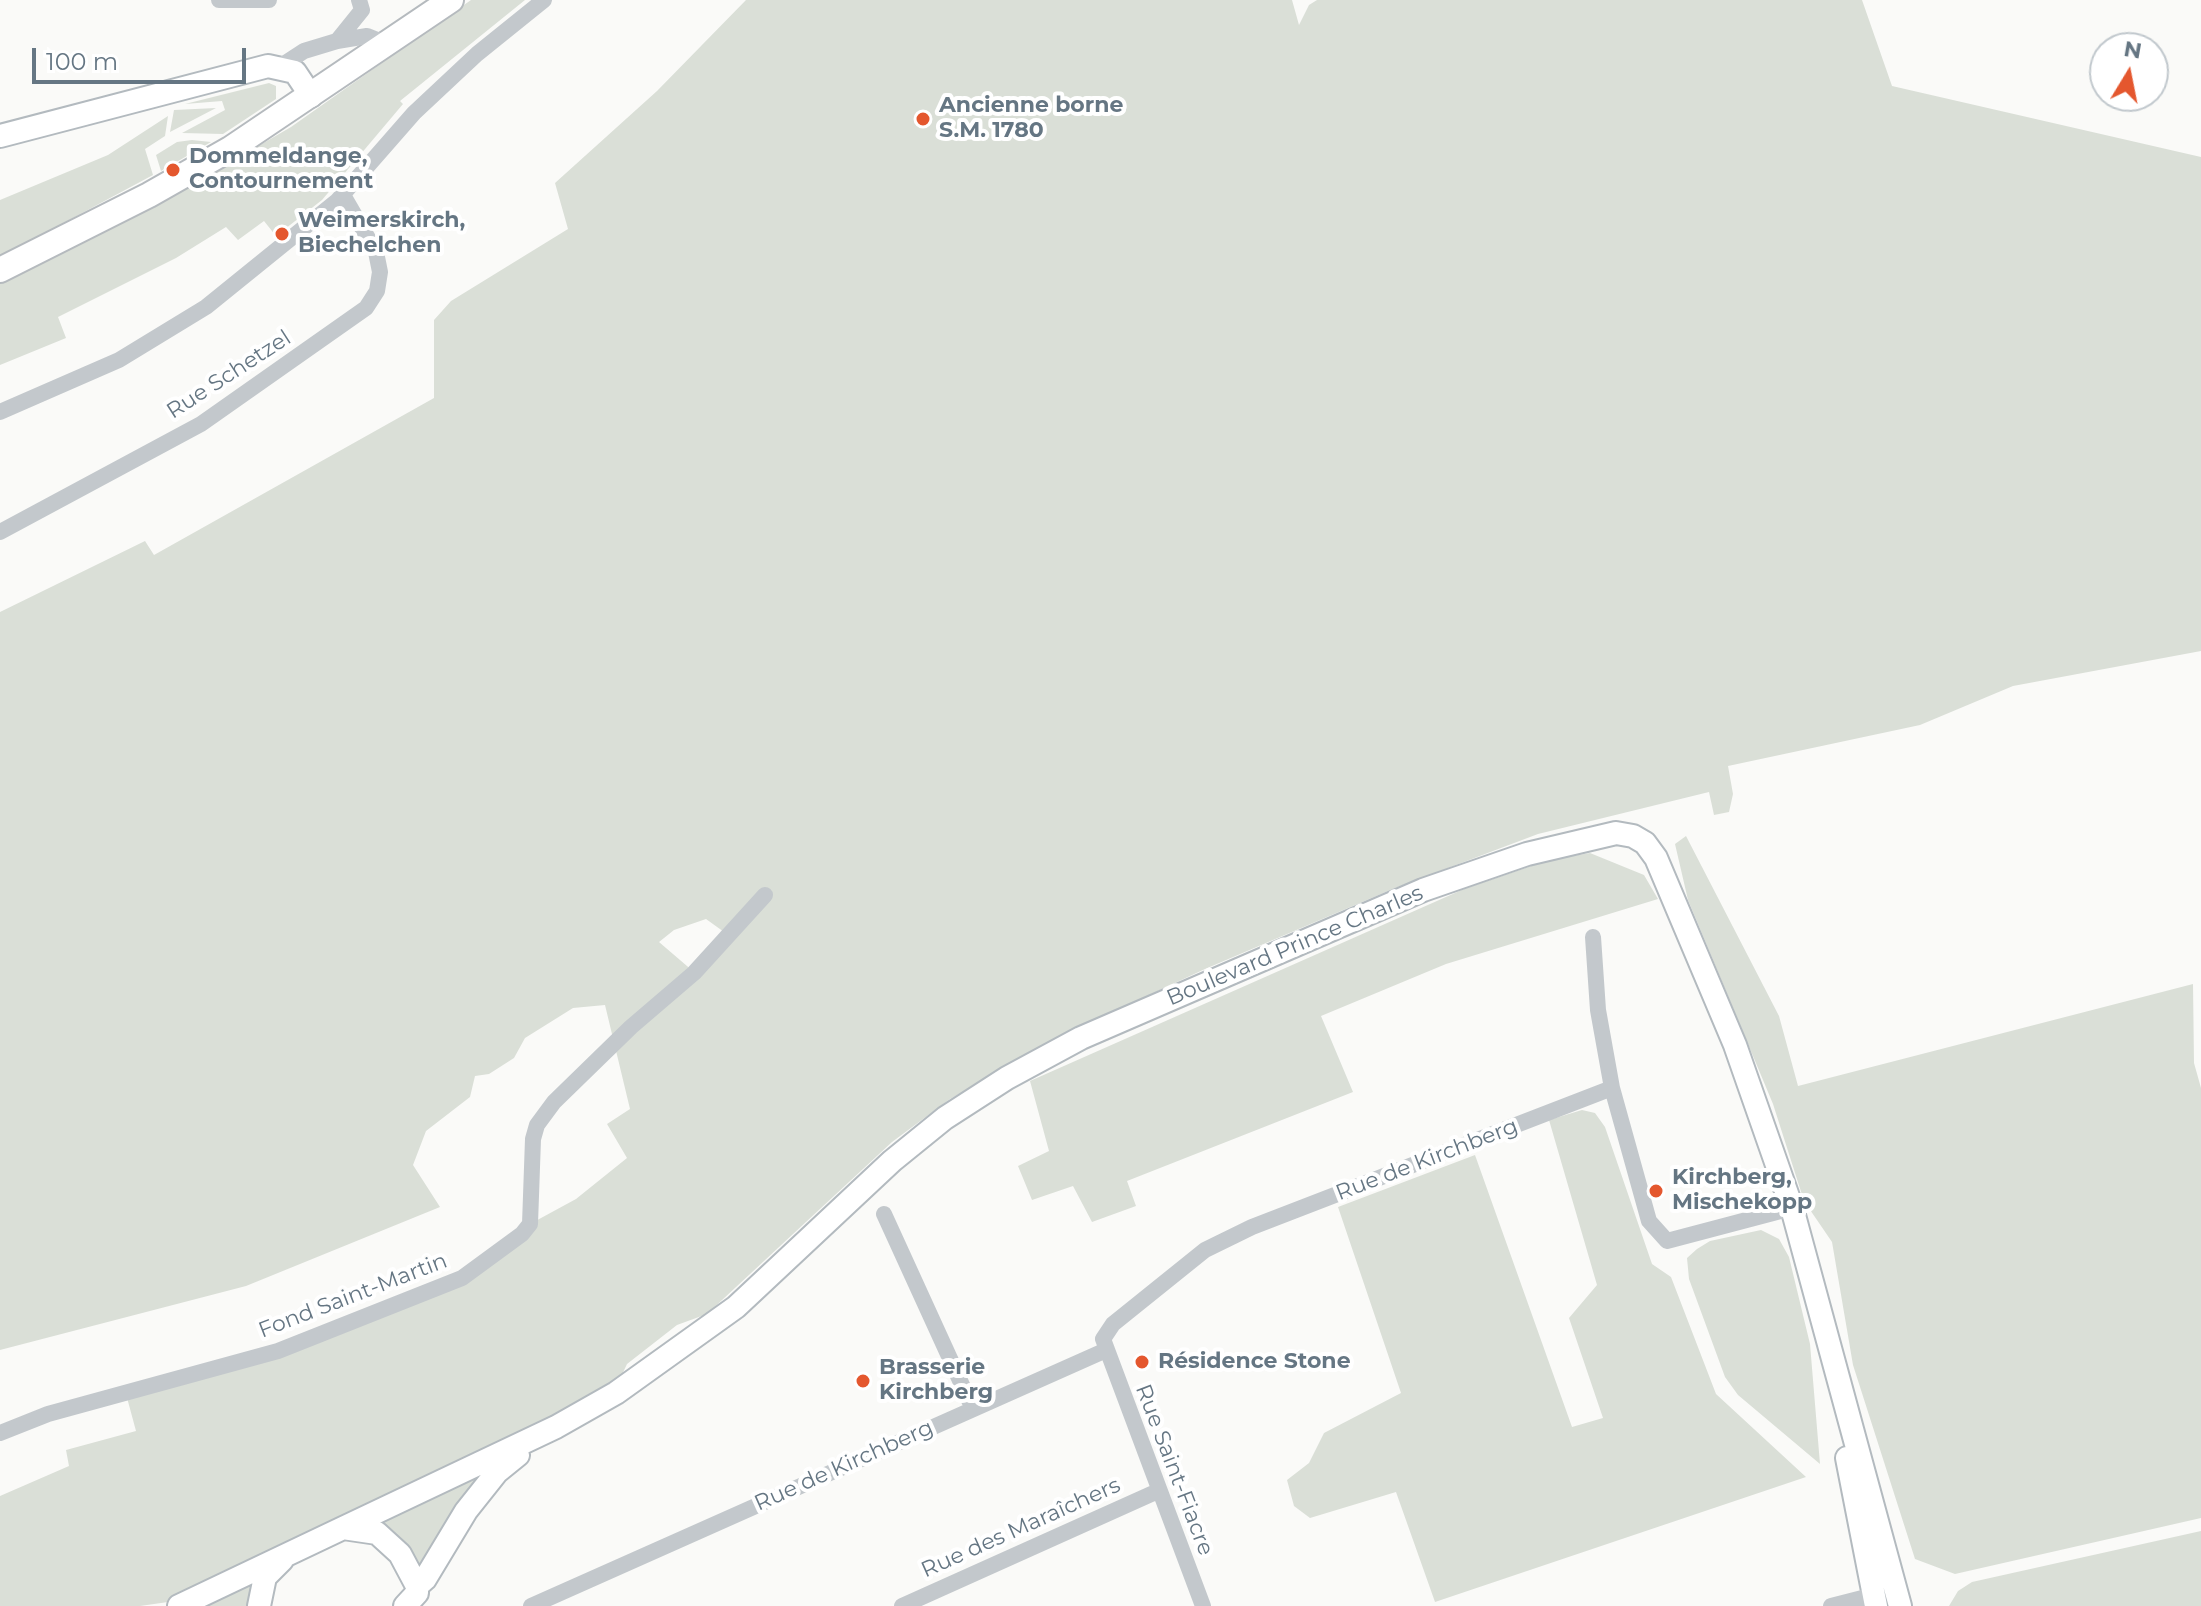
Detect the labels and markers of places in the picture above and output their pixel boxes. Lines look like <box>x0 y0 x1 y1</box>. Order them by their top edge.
place label: Ancienne borne S.M. 1780 <box>939 93 1123 144</box>
marker: Ancienne borne S.M. 1780 <box>914 110 932 128</box>
place label: Dommeldange, Contournement <box>189 144 373 196</box>
marker: Dommeldange, Contournement <box>164 161 182 179</box>
place label: Weimerskirch, Biechelchen <box>298 208 465 260</box>
marker: Weimerskirch, Biechelchen <box>273 225 291 243</box>
place label: Kirchberg, Mischekopp <box>1672 1165 1812 1216</box>
marker: Kirchberg, Mischekopp <box>1647 1182 1665 1200</box>
place label: Résidence Stone <box>1158 1349 1351 1375</box>
marker: Résidence Stone <box>1133 1353 1151 1371</box>
place label: Brasserie Kirchberg <box>879 1355 993 1406</box>
marker: Brasserie Kirchberg <box>854 1372 872 1390</box>

